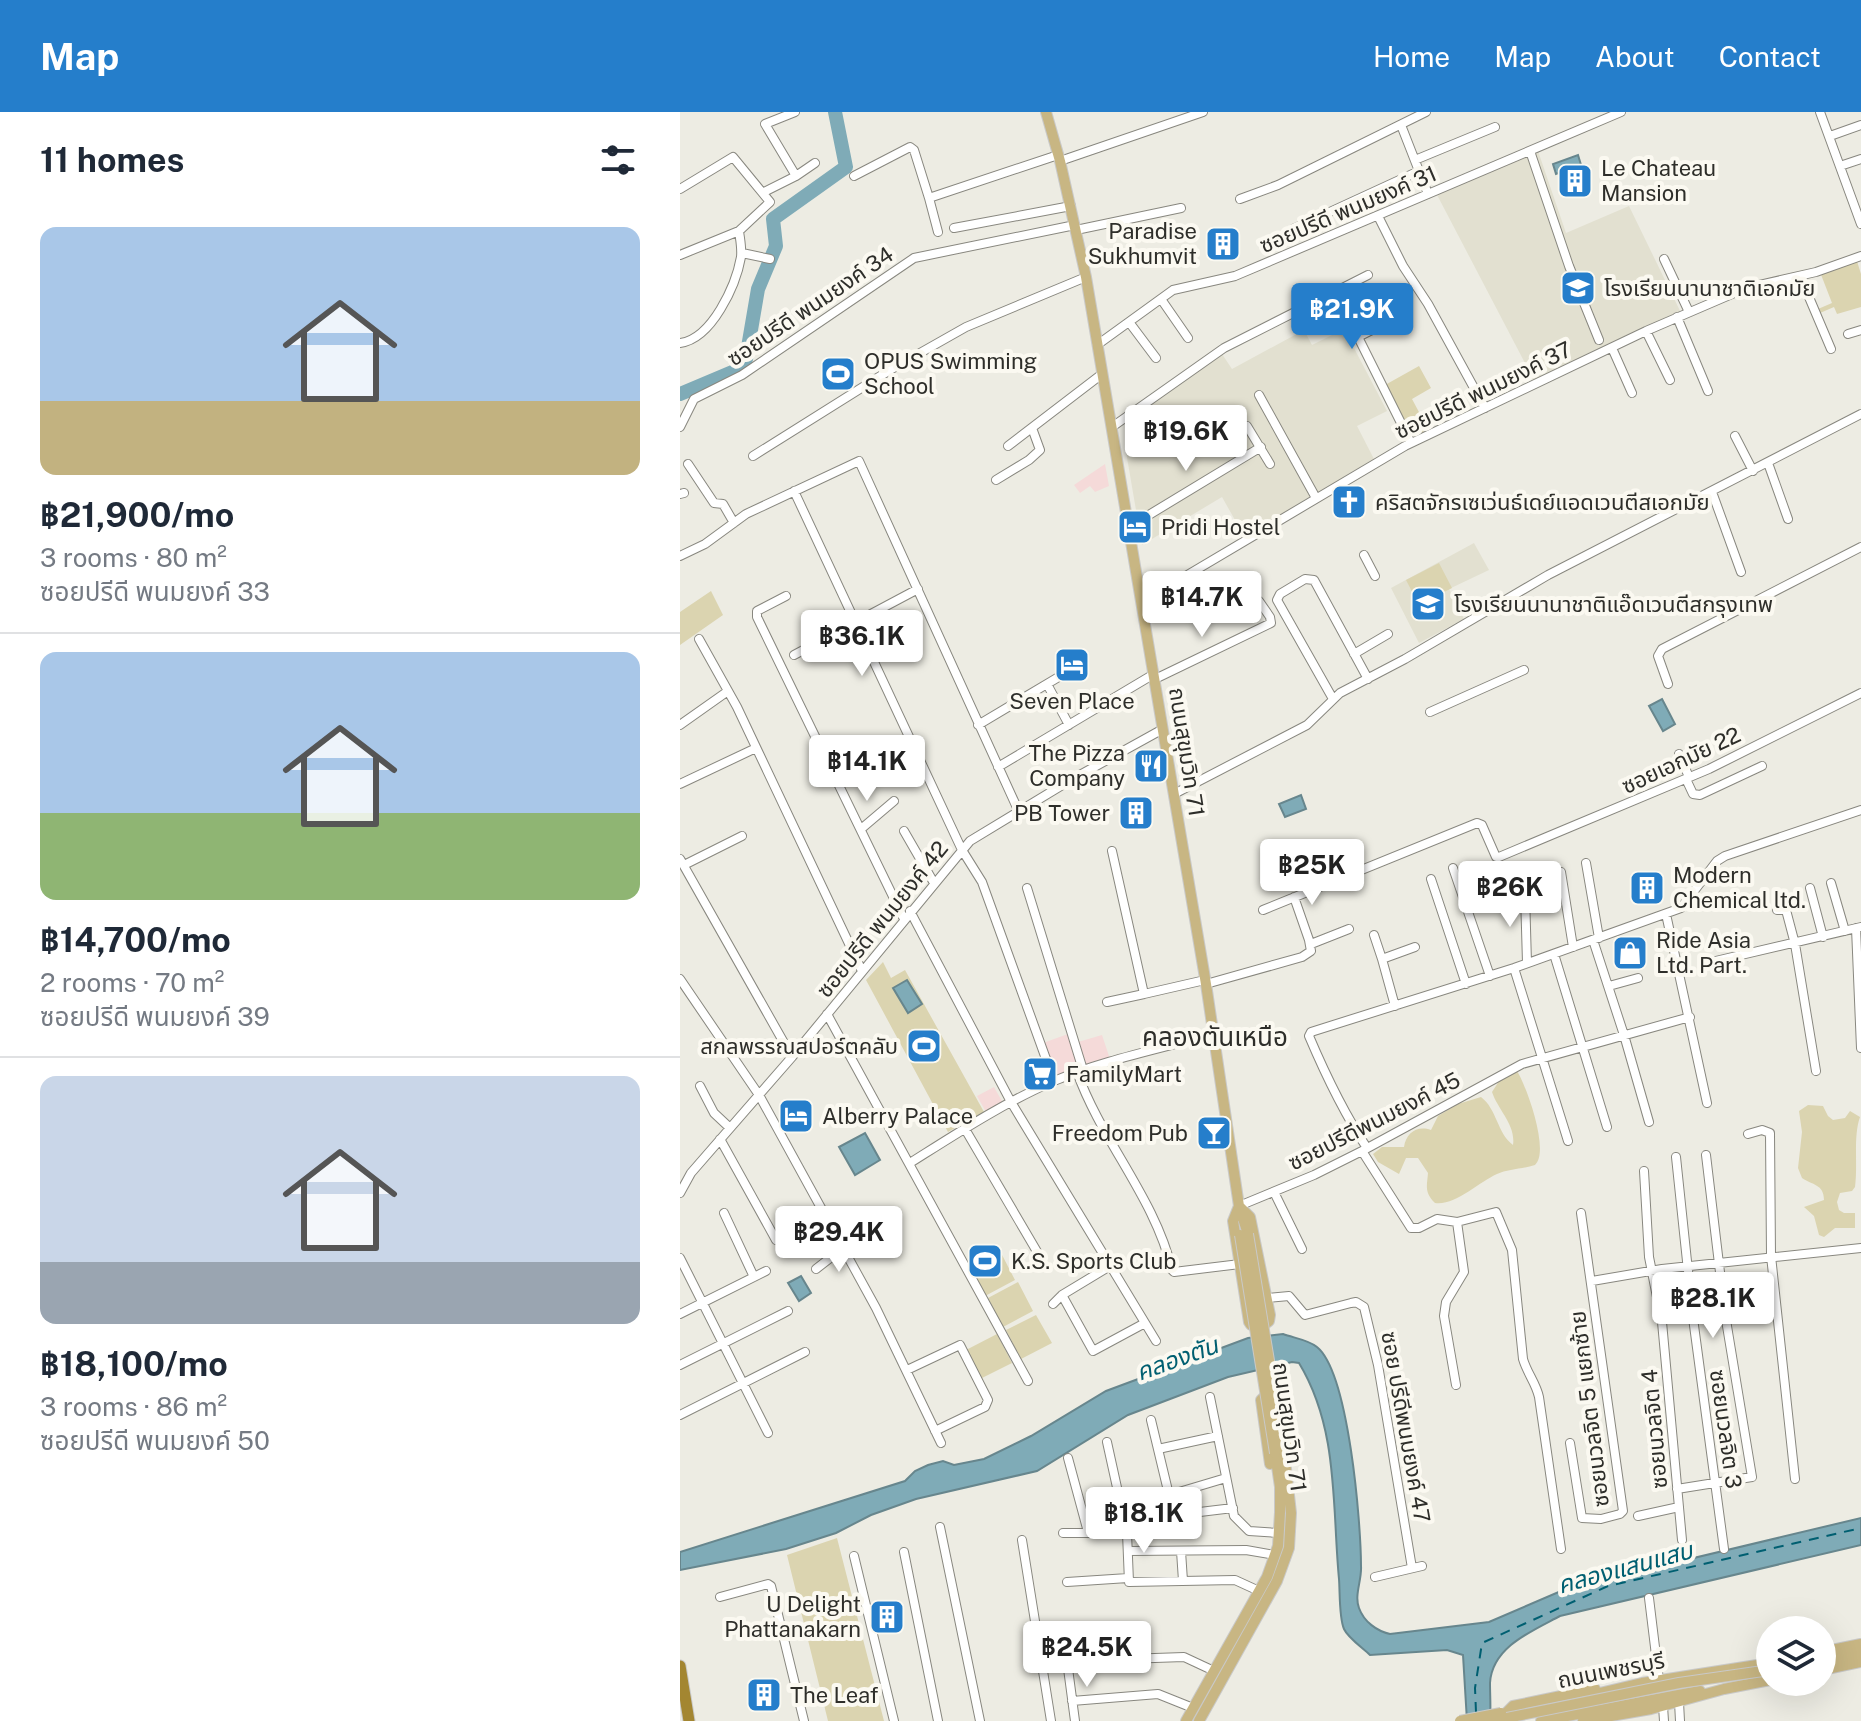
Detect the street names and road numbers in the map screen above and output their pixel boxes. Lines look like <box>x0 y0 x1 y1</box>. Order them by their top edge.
street label: ซอยปรีดี พนมยงค์ 31 <box>1256 160 1440 258</box>
street label: ซอยปรีดี พนมยงค์ 34 <box>722 241 898 371</box>
street label: ซอยปรีดี พนมยงค์ 37 <box>1390 336 1576 444</box>
street label: ถนนสุขุมวิท 71 <box>1163 686 1210 819</box>
street label: ซอยเอกมัย 22 <box>1617 721 1745 799</box>
street label: ซอยปรีดี พนมยงค์ 42 <box>811 835 953 1003</box>
street label: ซอยปรีดีพนมยงค์ 45 <box>1284 1066 1464 1176</box>
street label: ซอยนวลจิต 5 แยกซ้าย <box>1564 1309 1614 1509</box>
street label: ซอย ปรีดีพนมยงค์ 47 <box>1376 1329 1436 1525</box>
street label: ถนนสุขุมวิท 71 <box>1267 1361 1312 1494</box>
street label: ซอยนวลจิต 4 <box>1636 1368 1672 1490</box>
street label: ซอยนวลจิต 3 <box>1705 1368 1747 1490</box>
street label: ถนนเพชรบุรี <box>1555 1647 1667 1694</box>

